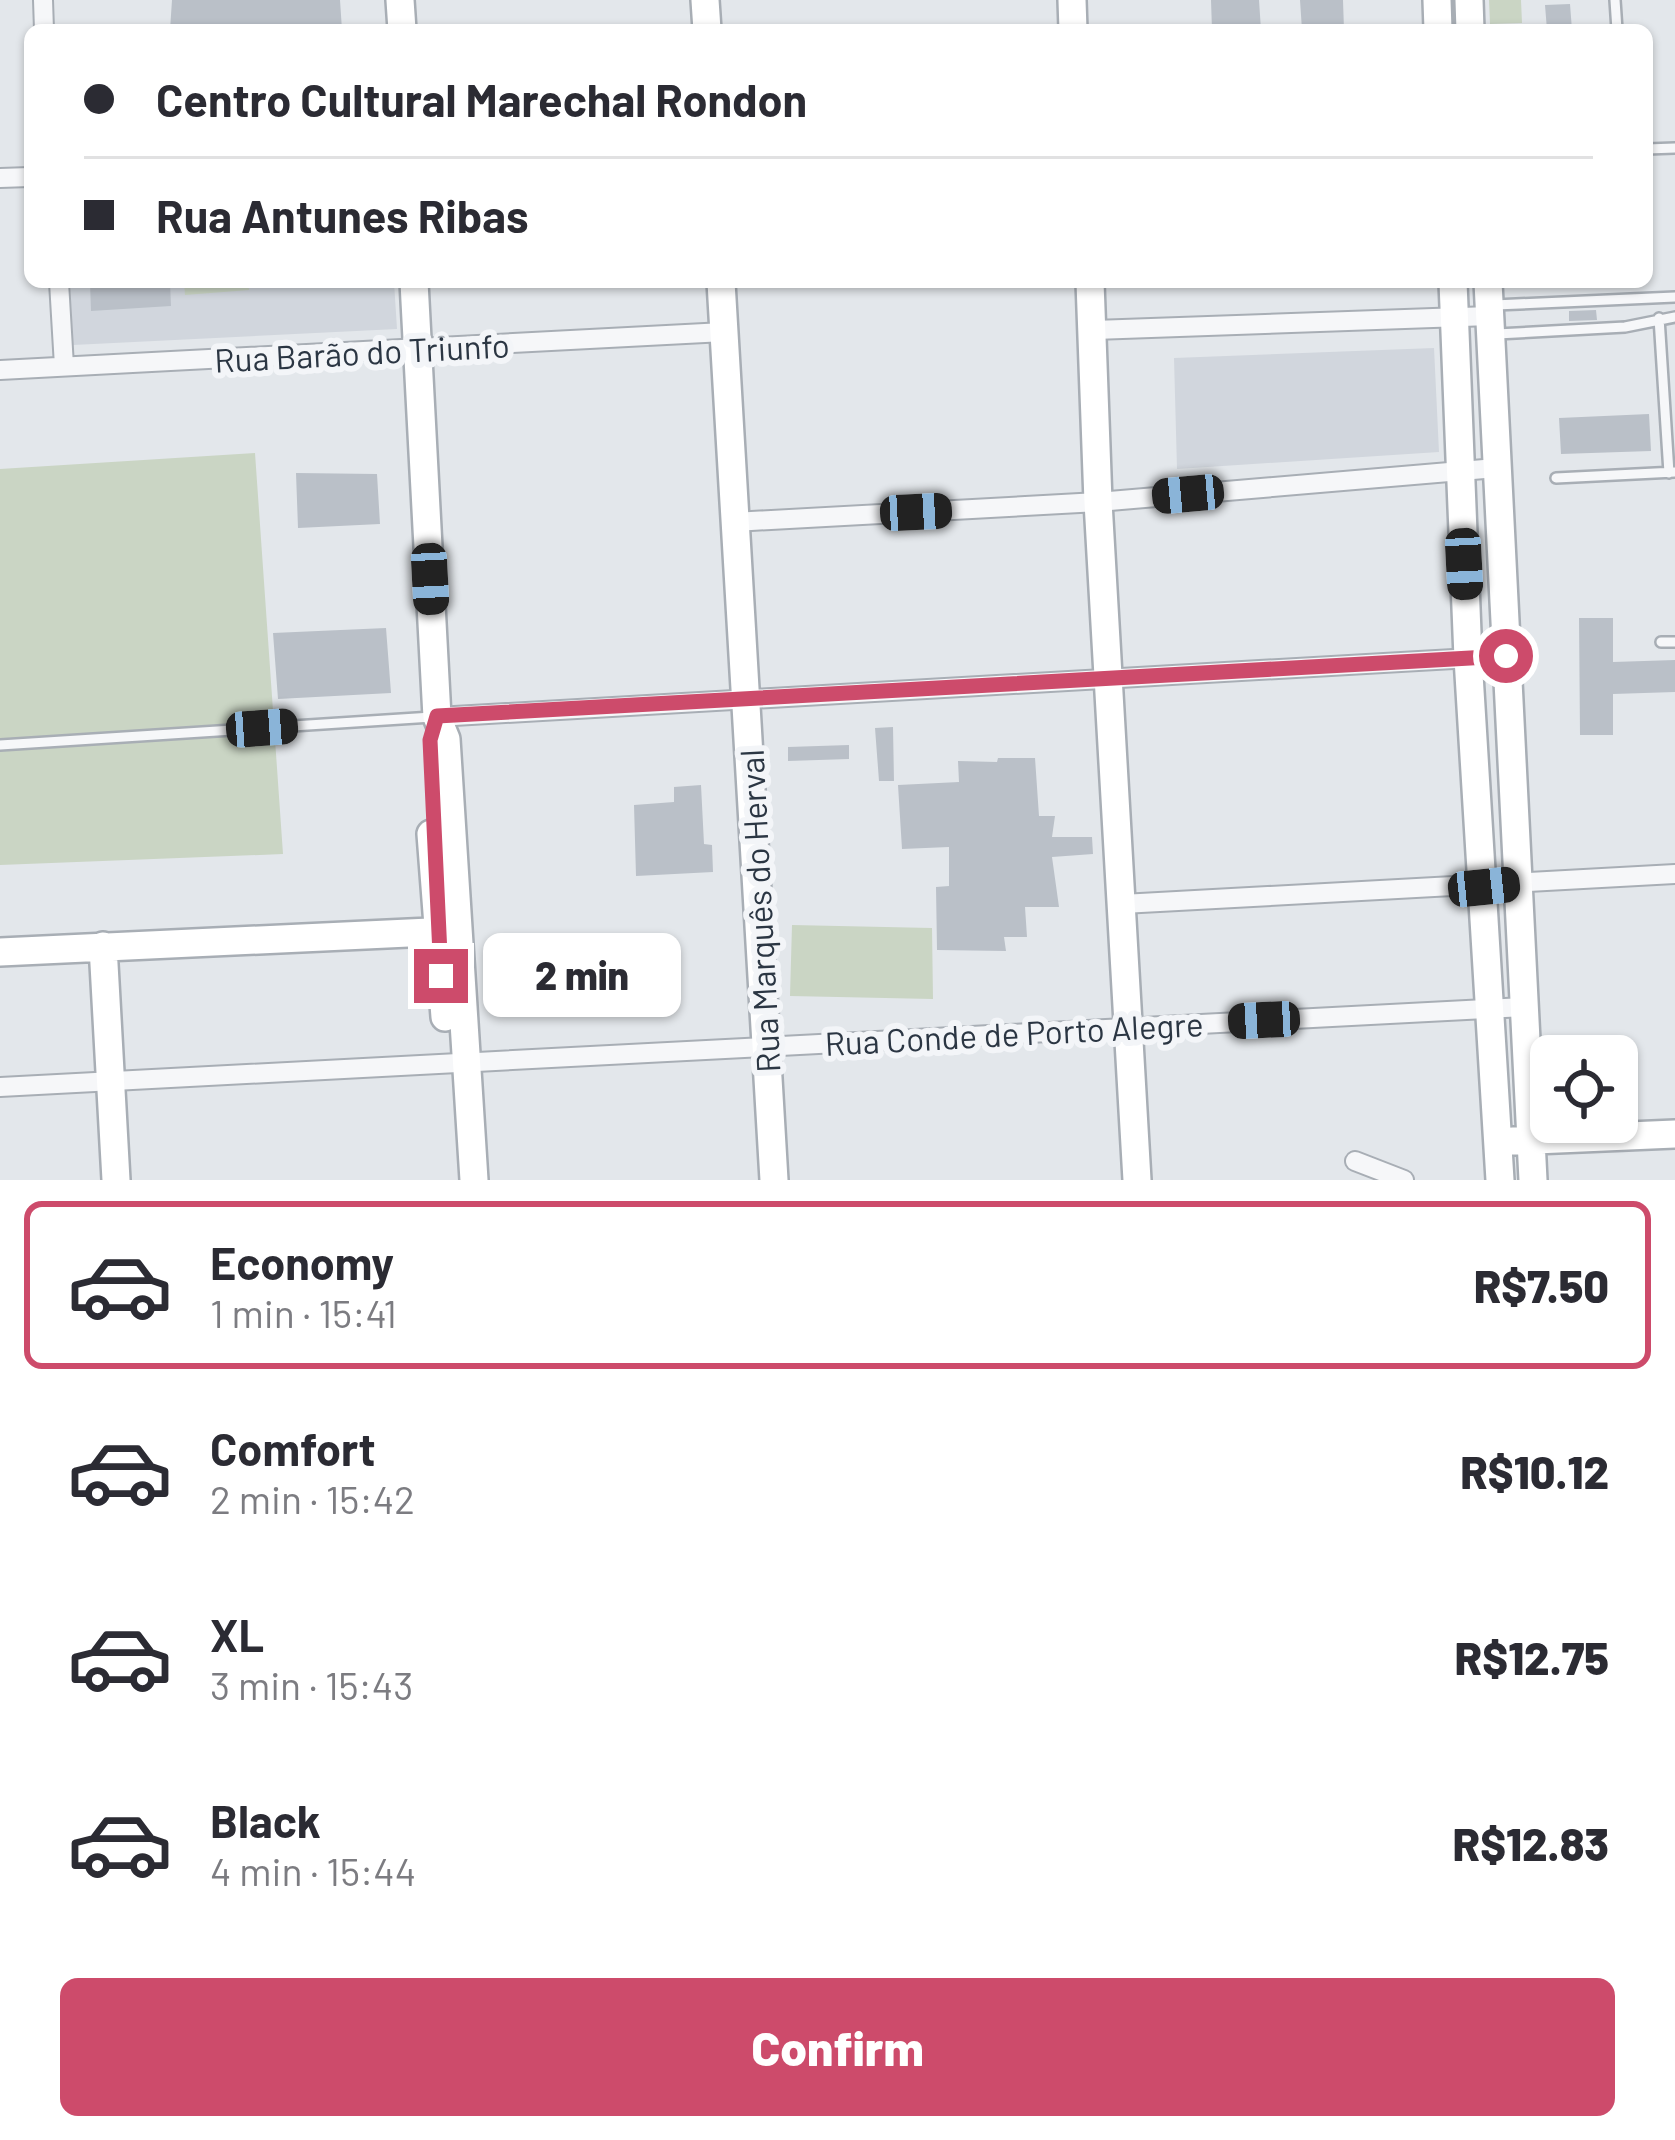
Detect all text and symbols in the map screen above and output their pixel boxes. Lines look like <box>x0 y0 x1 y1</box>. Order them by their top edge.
text: Centro Cultural Marechal Rondon <box>156 72 807 126</box>
text: Rua Antunes Ribas <box>156 188 529 242</box>
street label: Rua Barão do Triunfo <box>213 324 511 380</box>
car <box>1151 473 1225 515</box>
car <box>879 492 953 532</box>
car <box>1444 527 1484 601</box>
car <box>410 542 450 616</box>
route start <box>1479 629 1533 683</box>
car <box>225 708 299 748</box>
street label: Rua Marquês do Herval <box>731 748 787 1074</box>
car <box>1446 865 1522 909</box>
callout: 2 min <box>483 934 681 1018</box>
route end <box>414 949 468 1003</box>
text: 2 min <box>535 951 629 998</box>
car <box>1227 1000 1301 1040</box>
street label: Rua Conde de Porto Alegre <box>824 1003 1204 1063</box>
map controls <box>1530 1035 1638 1143</box>
button: locate <box>1530 1035 1638 1143</box>
icon: car <box>66 1231 174 1339</box>
text: Economy <box>210 1235 394 1289</box>
text: R$7.50 <box>1474 1258 1609 1312</box>
text: 1 min · 15:41 <box>210 1289 397 1336</box>
icon: car <box>66 1417 174 1525</box>
text: Comfort <box>210 1421 376 1475</box>
text: R$10.12 <box>1460 1444 1609 1498</box>
text: 2 min · 15:42 <box>210 1475 415 1522</box>
icon: car <box>66 1603 174 1711</box>
text: XL <box>210 1607 264 1661</box>
text: R$12.75 <box>1455 1630 1609 1684</box>
text: 3 min · 15:43 <box>210 1661 413 1708</box>
icon: car <box>66 1789 174 1897</box>
text: Black <box>210 1793 321 1847</box>
text: R$12.83 <box>1453 1816 1609 1870</box>
text: 4 min · 15:44 <box>210 1847 416 1894</box>
button: Confirm <box>60 1978 1615 2116</box>

